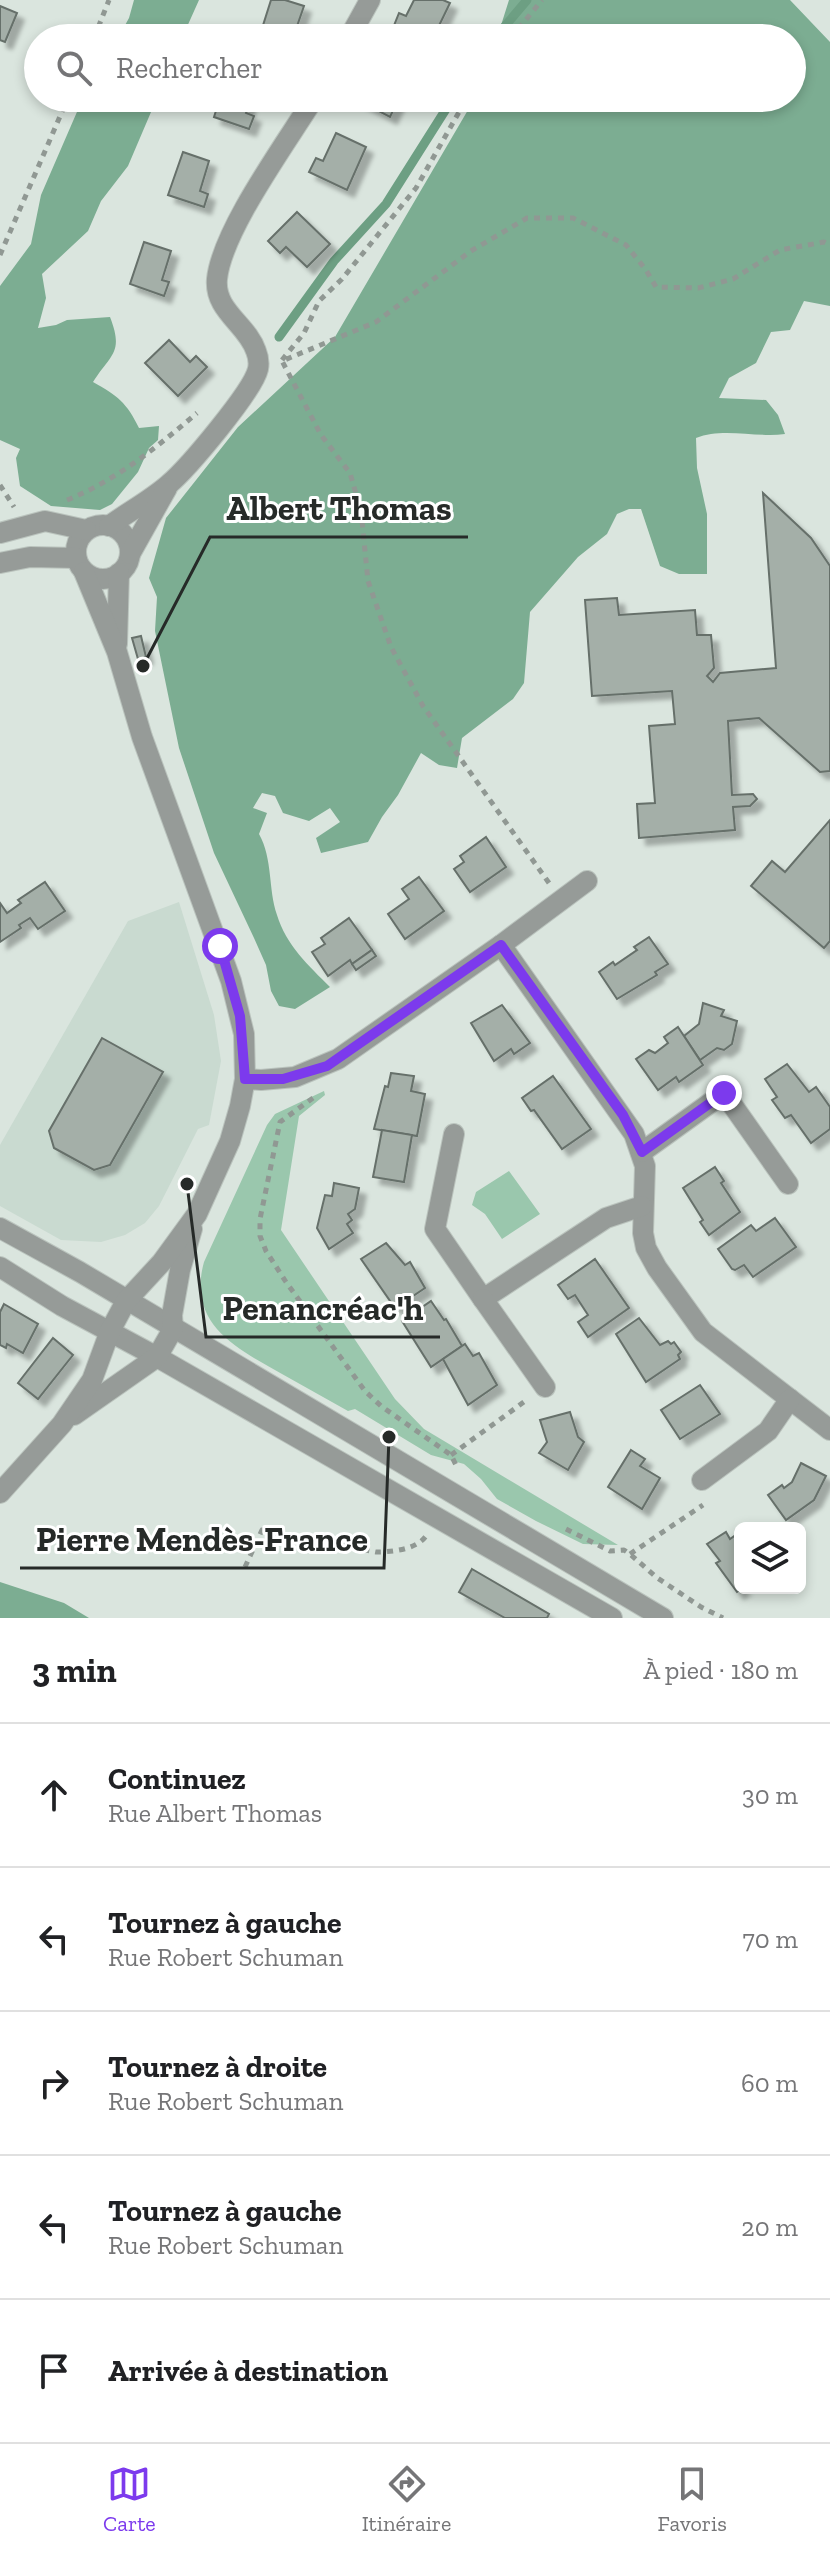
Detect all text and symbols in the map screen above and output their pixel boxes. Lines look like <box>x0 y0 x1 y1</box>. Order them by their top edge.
search box <box>24 24 806 112</box>
icon: search <box>52 46 96 90</box>
text: Rechercher <box>116 50 263 86</box>
callout: Albert Thomas <box>210 479 468 537</box>
text: Albert Thomas <box>226 488 452 529</box>
route start <box>202 928 238 964</box>
route end <box>706 1075 742 1111</box>
callout: Penancréac'h <box>206 1279 440 1337</box>
text: Penancréac'h <box>222 1288 424 1329</box>
callout: Pierre Mendès-France <box>20 1510 384 1568</box>
text: Pierre Mendès-France <box>36 1519 368 1560</box>
map controls <box>734 1522 806 1594</box>
button: layers <box>734 1522 806 1594</box>
text: 3 min <box>32 1650 117 1691</box>
text: À pied · 180 m <box>643 1654 798 1686</box>
text: Continuez <box>108 1761 246 1797</box>
icon: ahead <box>32 1773 76 1817</box>
text: 30 m <box>742 1779 798 1811</box>
text: Rue Albert Thomas <box>108 1797 322 1829</box>
text: Tournez à gauche <box>108 1905 342 1941</box>
icon: left <box>32 1917 76 1961</box>
text: 70 m <box>742 1923 798 1955</box>
text: Rue Robert Schuman <box>108 1941 343 1973</box>
text: Tournez à droite <box>108 2049 327 2085</box>
icon: right <box>32 2061 76 2105</box>
text: 60 m <box>741 2067 798 2099</box>
text: Rue Robert Schuman <box>108 2085 343 2117</box>
text: Tournez à gauche <box>108 2193 342 2229</box>
icon: left <box>32 2205 76 2249</box>
text: 20 m <box>741 2211 798 2243</box>
text: Rue Robert Schuman <box>108 2229 343 2261</box>
icon: arrive <box>32 2349 76 2393</box>
text: Arrivée à destination <box>108 2353 388 2389</box>
tab: Carte <box>103 2462 156 2537</box>
tab: Itinéraire <box>362 2462 451 2537</box>
tab: Favoris <box>658 2462 727 2537</box>

